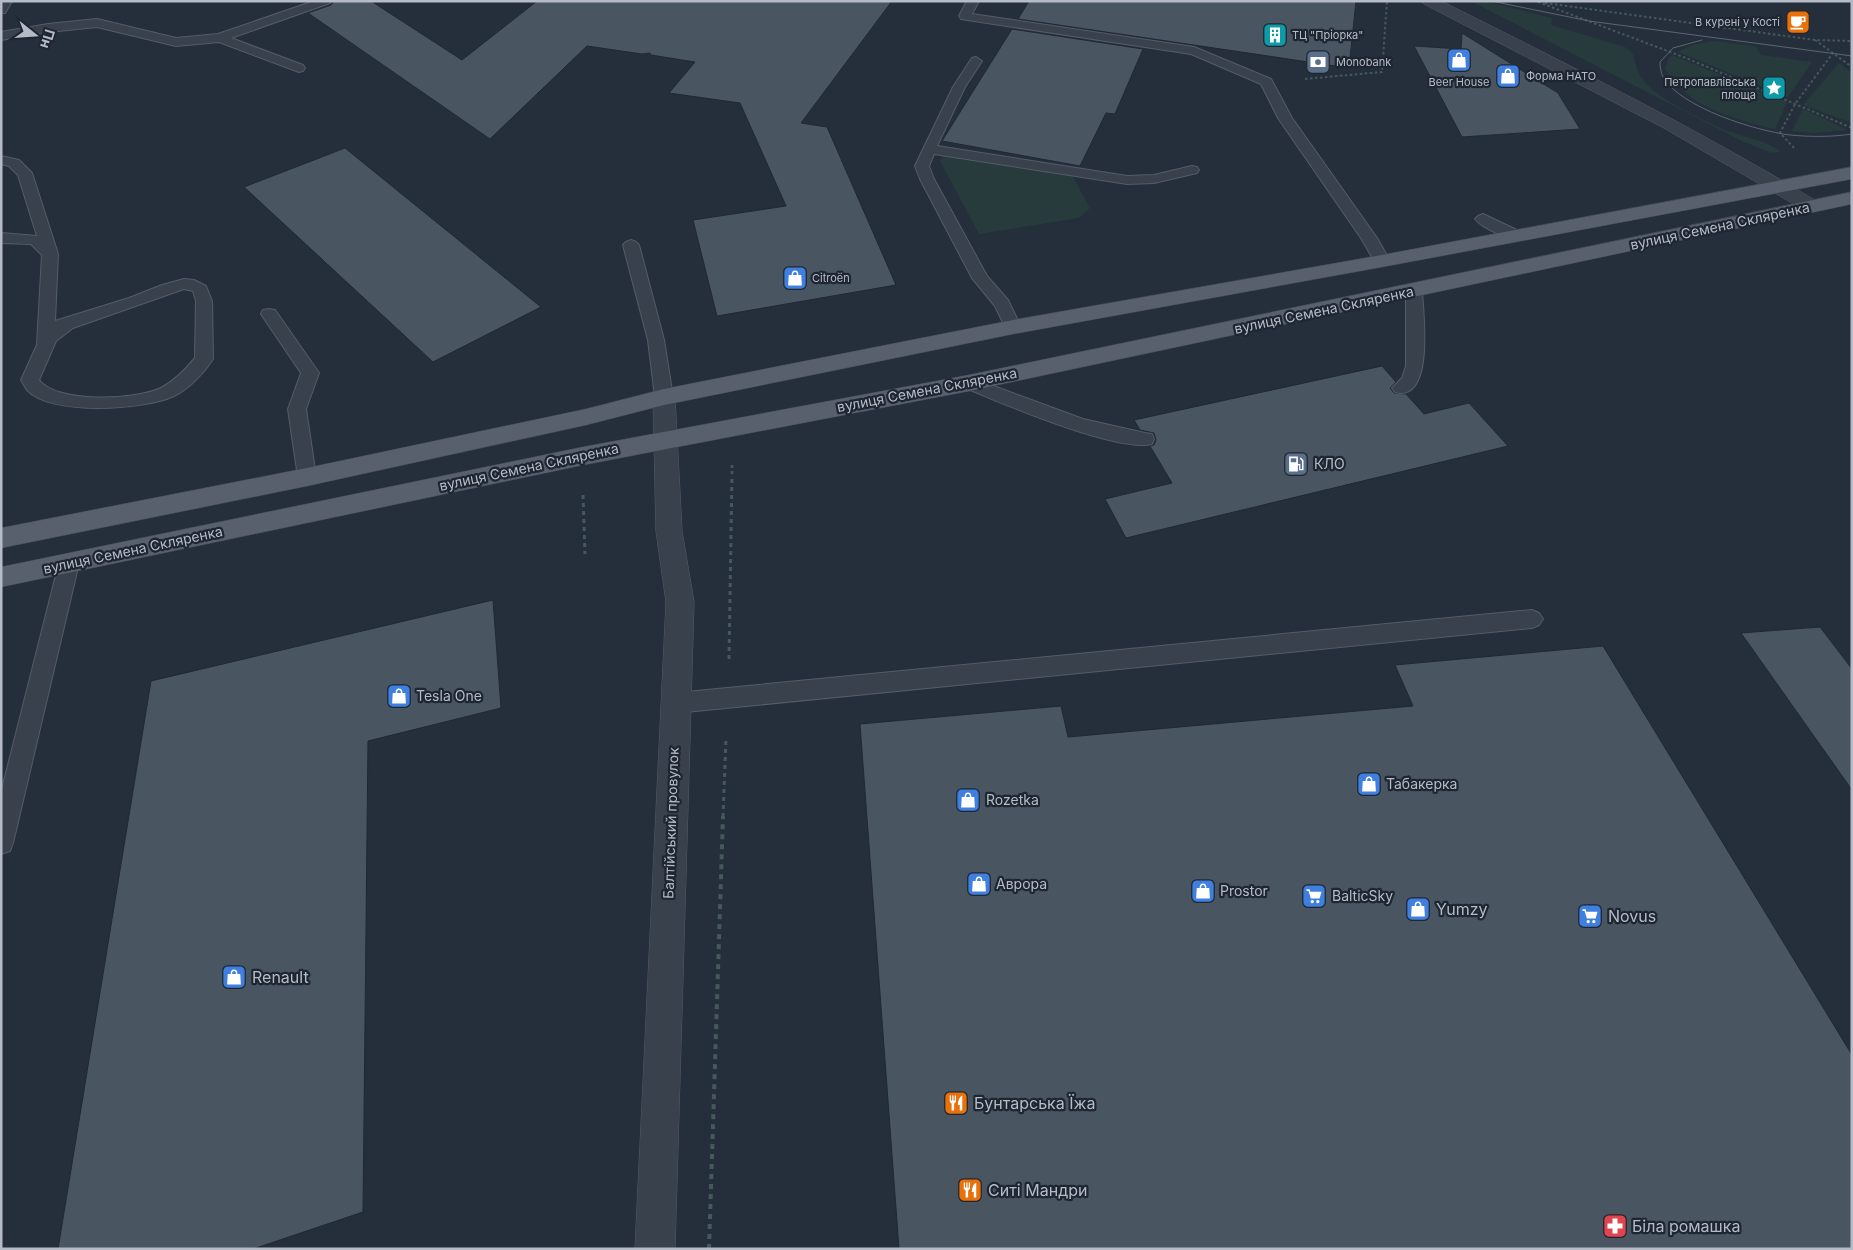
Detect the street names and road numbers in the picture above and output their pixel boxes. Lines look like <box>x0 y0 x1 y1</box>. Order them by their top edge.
street label: вулиця Семена Скляренка <box>1629 198 1811 253</box>
street label: вулиця Семена Скляренка <box>1233 282 1415 337</box>
street label: вулиця Семена Скляренка <box>835 364 1018 415</box>
street label: вулиця Семена Скляренка <box>438 439 620 494</box>
street label: вулиця Семена Скляренка <box>42 522 224 577</box>
street label: Балтійський провулок <box>659 747 682 899</box>

